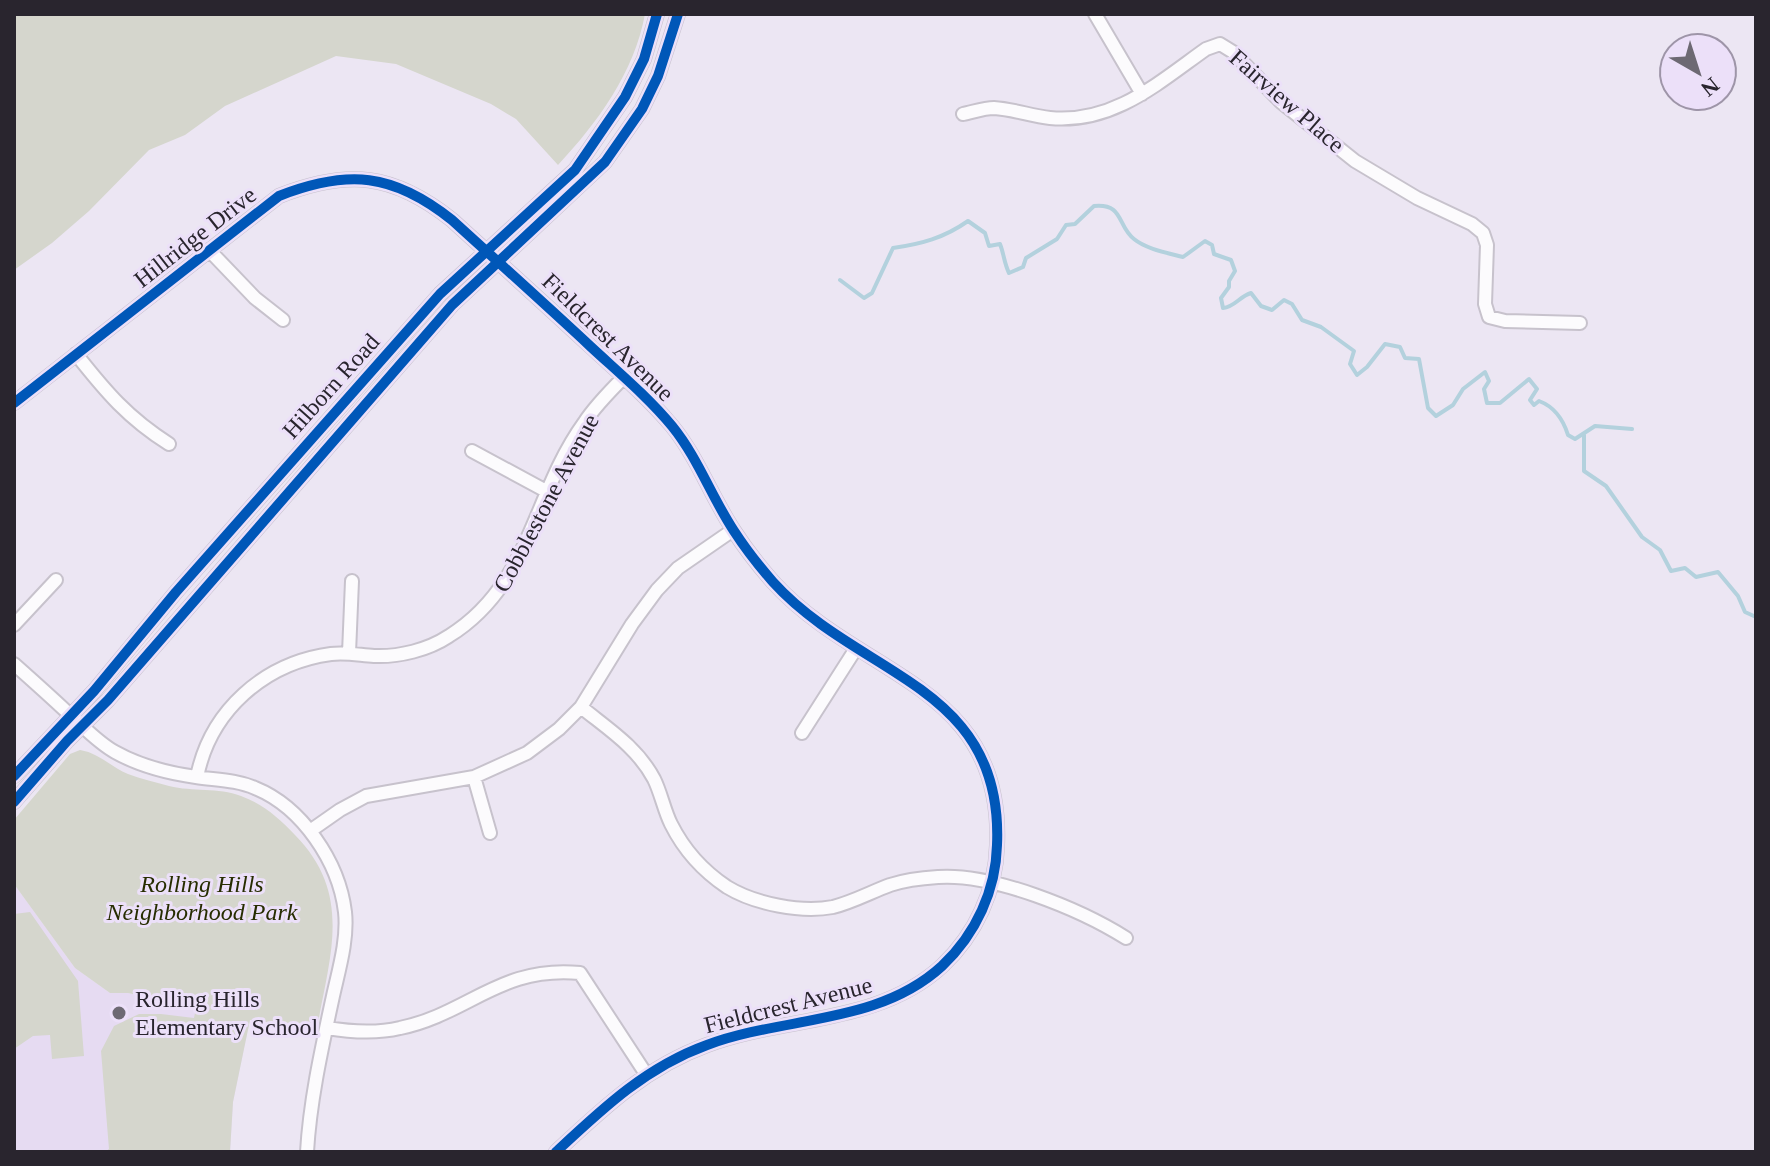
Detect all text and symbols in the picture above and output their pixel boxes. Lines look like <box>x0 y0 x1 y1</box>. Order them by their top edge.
north arrow <box>1658 32 1738 112</box>
street label: Fairview Place <box>1224 44 1350 158</box>
text: N <box>1696 72 1724 102</box>
street label: Hillridge Drive <box>129 181 261 293</box>
street label: Fieldcrest Avenue <box>537 268 679 406</box>
street label: Hilborn Road <box>277 329 385 443</box>
street label: Cobblestone Avenue <box>488 410 604 596</box>
park label: Rolling Hills Neighborhood Park <box>106 871 298 925</box>
street label: Fieldcrest Avenue <box>701 972 875 1038</box>
place label: Rolling Hills Elementary School <box>135 986 319 1040</box>
marker: Rolling Hills Elementary School <box>110 1004 128 1022</box>

